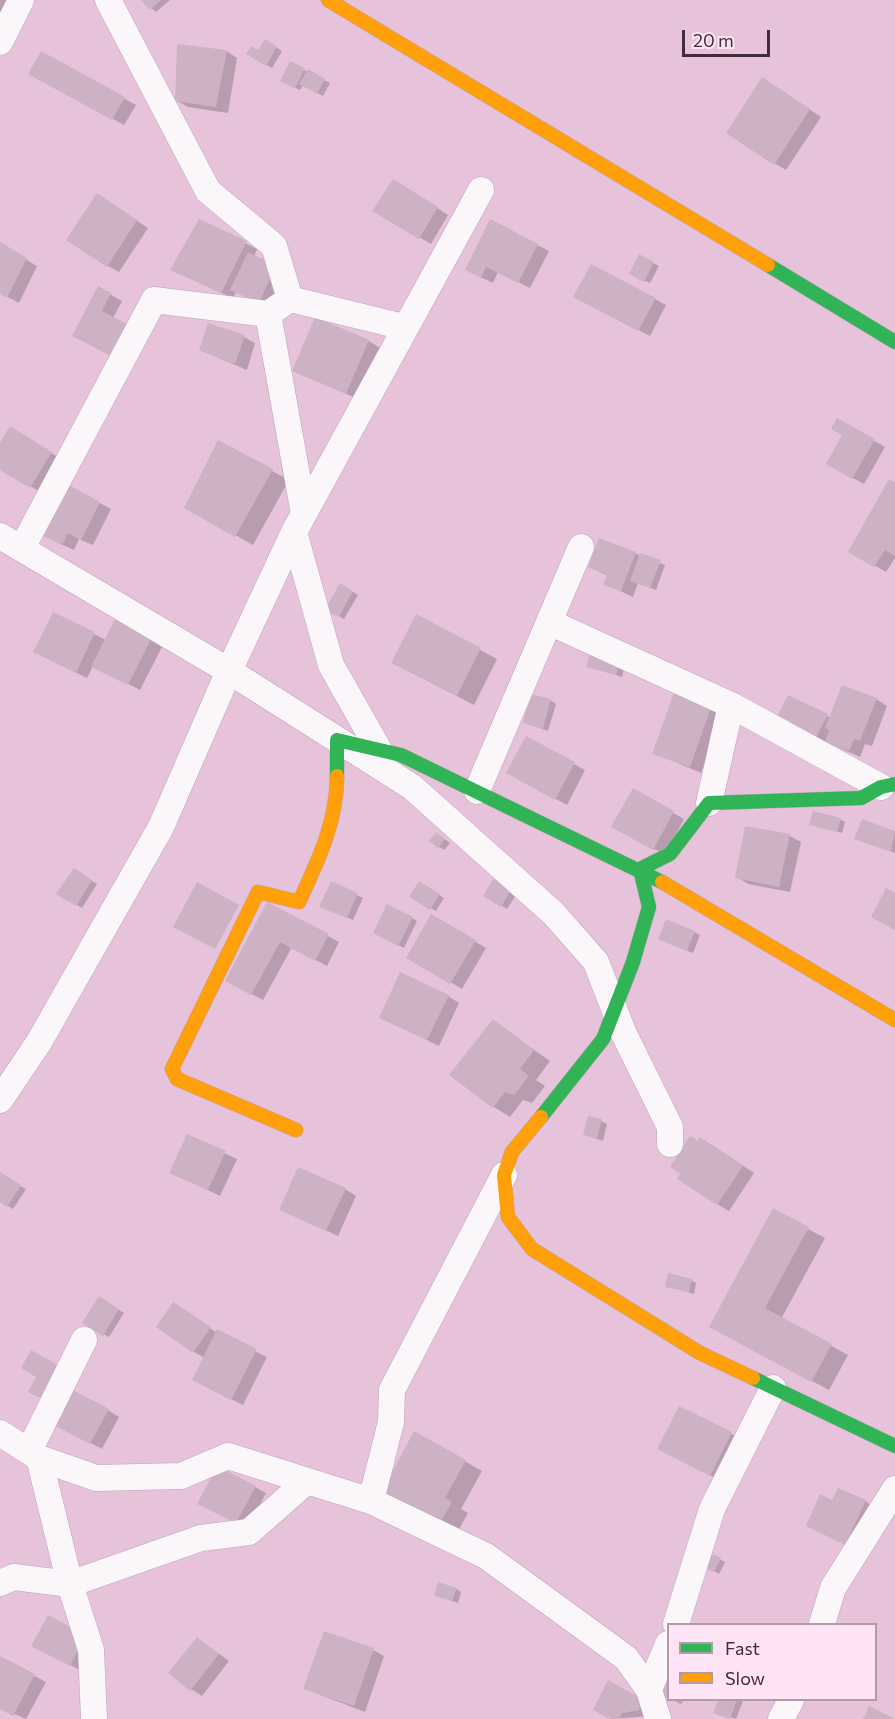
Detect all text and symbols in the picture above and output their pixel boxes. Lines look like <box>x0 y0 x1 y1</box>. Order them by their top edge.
scale bar <box>685 18 774 56</box>
text: 20 m <box>693 29 734 51</box>
legend <box>667 1623 877 1701</box>
text: Fast <box>725 1637 760 1659</box>
text: Slow <box>725 1667 765 1689</box>

